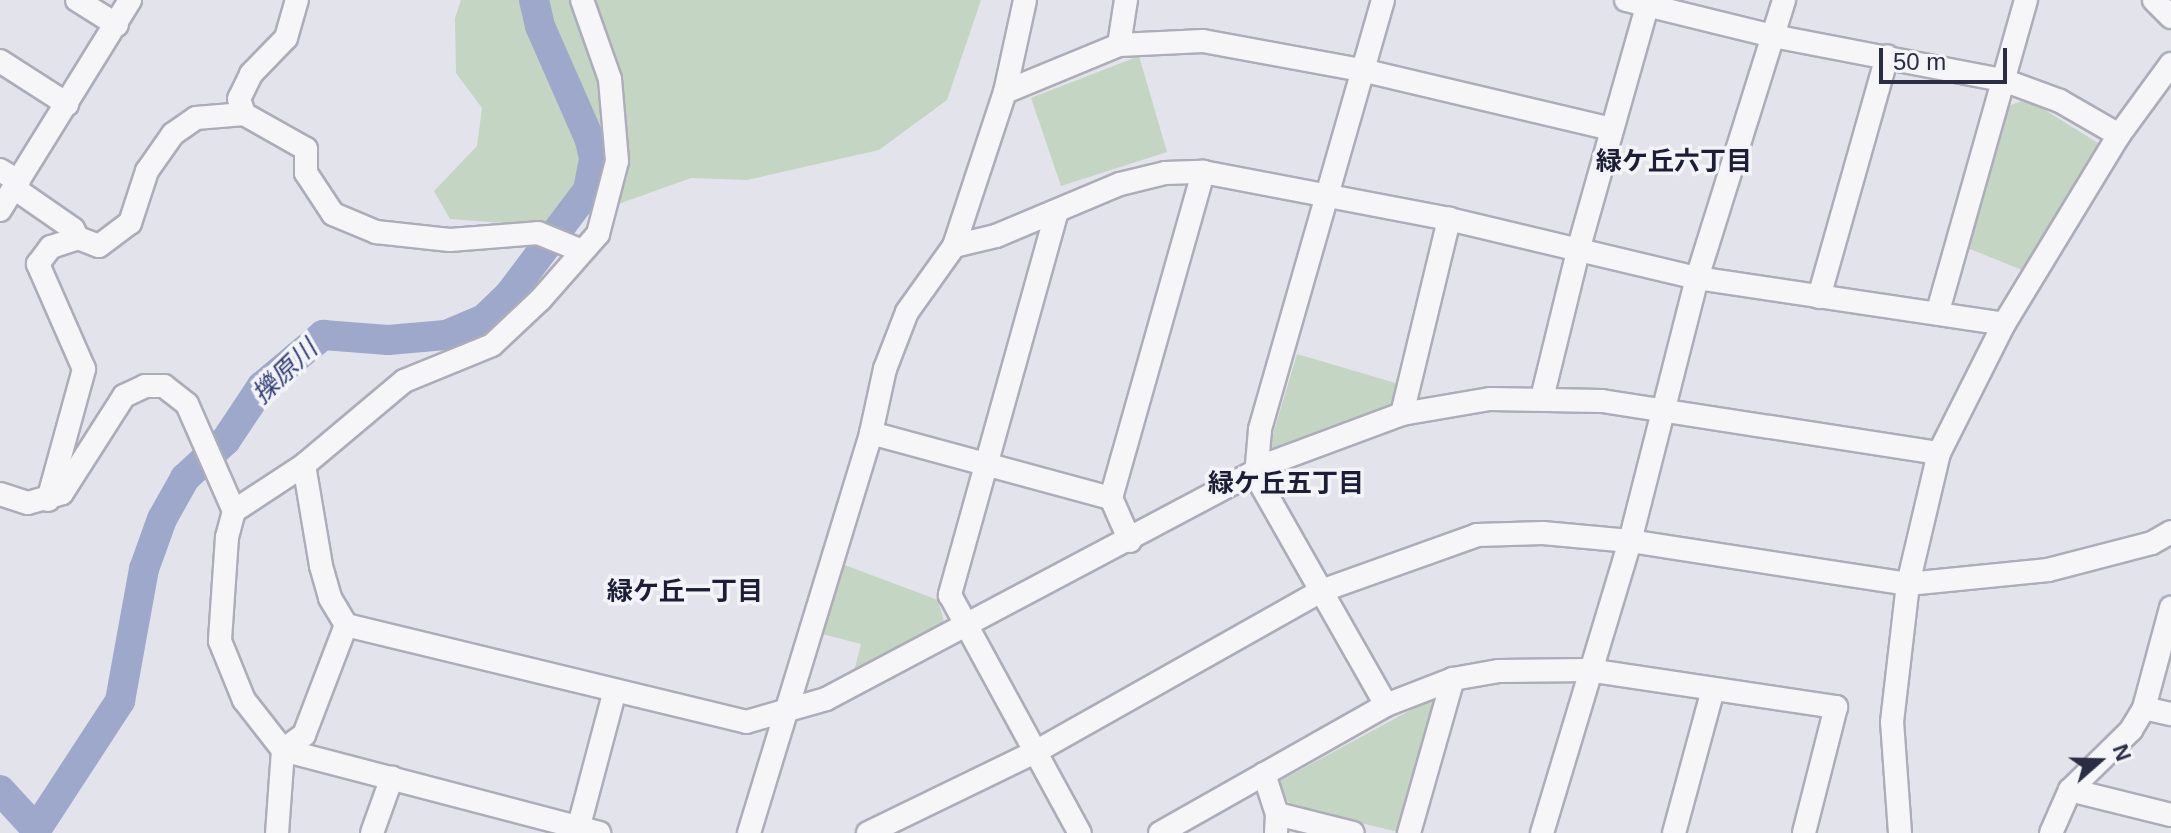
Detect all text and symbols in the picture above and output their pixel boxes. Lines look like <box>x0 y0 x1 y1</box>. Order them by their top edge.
scale bar <box>1883 32 2011 82</box>
text: 50 m <box>1893 48 1946 75</box>
district label: 緑ケ丘六丁目 <box>1596 146 1752 178</box>
water label: 擽原川 <box>246 334 324 410</box>
district label: 緑ケ丘五丁目 <box>1208 468 1364 500</box>
district label: 緑ケ丘一丁目 <box>607 576 763 608</box>
north arrow <box>2059 721 2139 801</box>
text: N <box>2108 741 2136 764</box>

